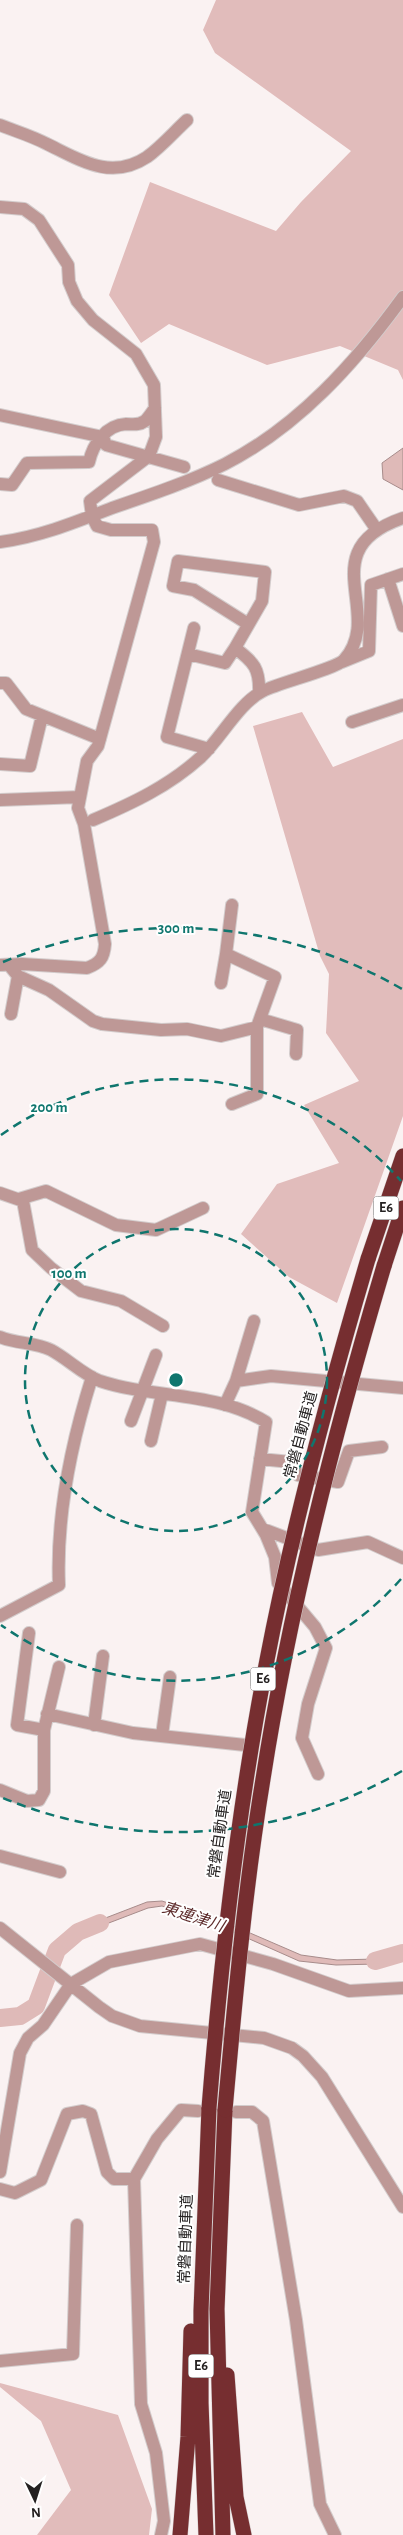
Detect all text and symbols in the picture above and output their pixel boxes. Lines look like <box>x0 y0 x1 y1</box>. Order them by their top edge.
text: 300 m <box>158 921 194 936</box>
text: 200 m <box>30 1100 68 1115</box>
road number: E6 <box>374 1196 398 1220</box>
text: 100 m <box>51 1266 87 1281</box>
centre of rings <box>167 1371 185 1389</box>
street label: 常磐自動車道 <box>281 1389 320 1480</box>
road number: E6 <box>250 1668 276 1690</box>
street label: 常磐自動車道 <box>205 1788 234 1880</box>
water label: 東連津川 <box>160 1899 228 1935</box>
street label: 常磐自動車道 <box>176 2194 195 2284</box>
road number: E6 <box>188 2354 214 2378</box>
north arrow <box>10 2475 60 2525</box>
text: N <box>30 2505 41 2519</box>

